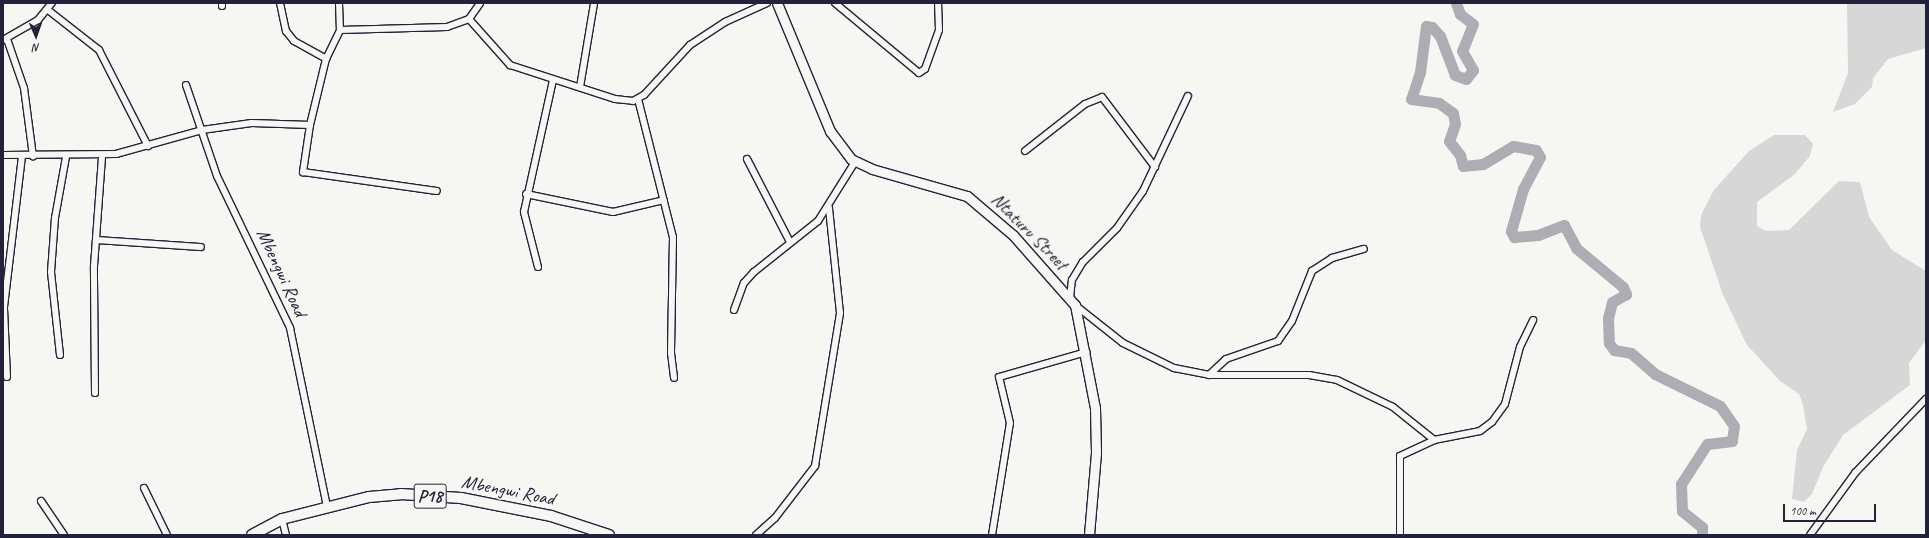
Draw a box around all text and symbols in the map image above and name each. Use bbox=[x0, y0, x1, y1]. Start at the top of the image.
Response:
north arrow bbox=[16, 16, 56, 56]
text: N bbox=[33, 41, 40, 55]
street label: Ntaturu Street bbox=[986, 189, 1072, 275]
street label: Mbengwi Road bbox=[251, 226, 311, 320]
street label: Mbengwi Road bbox=[460, 471, 556, 511]
road number: P18 bbox=[413, 480, 447, 512]
scale bar bbox=[1785, 496, 1878, 522]
text: 100 m bbox=[1790, 503, 1816, 519]

